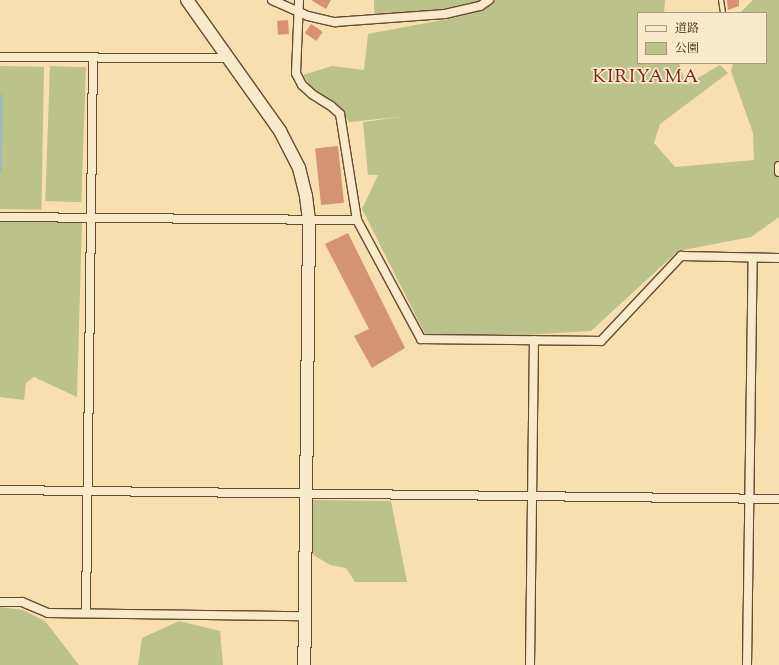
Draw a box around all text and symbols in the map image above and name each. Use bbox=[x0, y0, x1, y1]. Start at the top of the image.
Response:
legend bbox=[637, 12, 767, 64]
text: 道路 bbox=[675, 20, 699, 38]
text: 公園 bbox=[675, 40, 699, 58]
district label: KIRIYAMA bbox=[592, 67, 700, 89]

